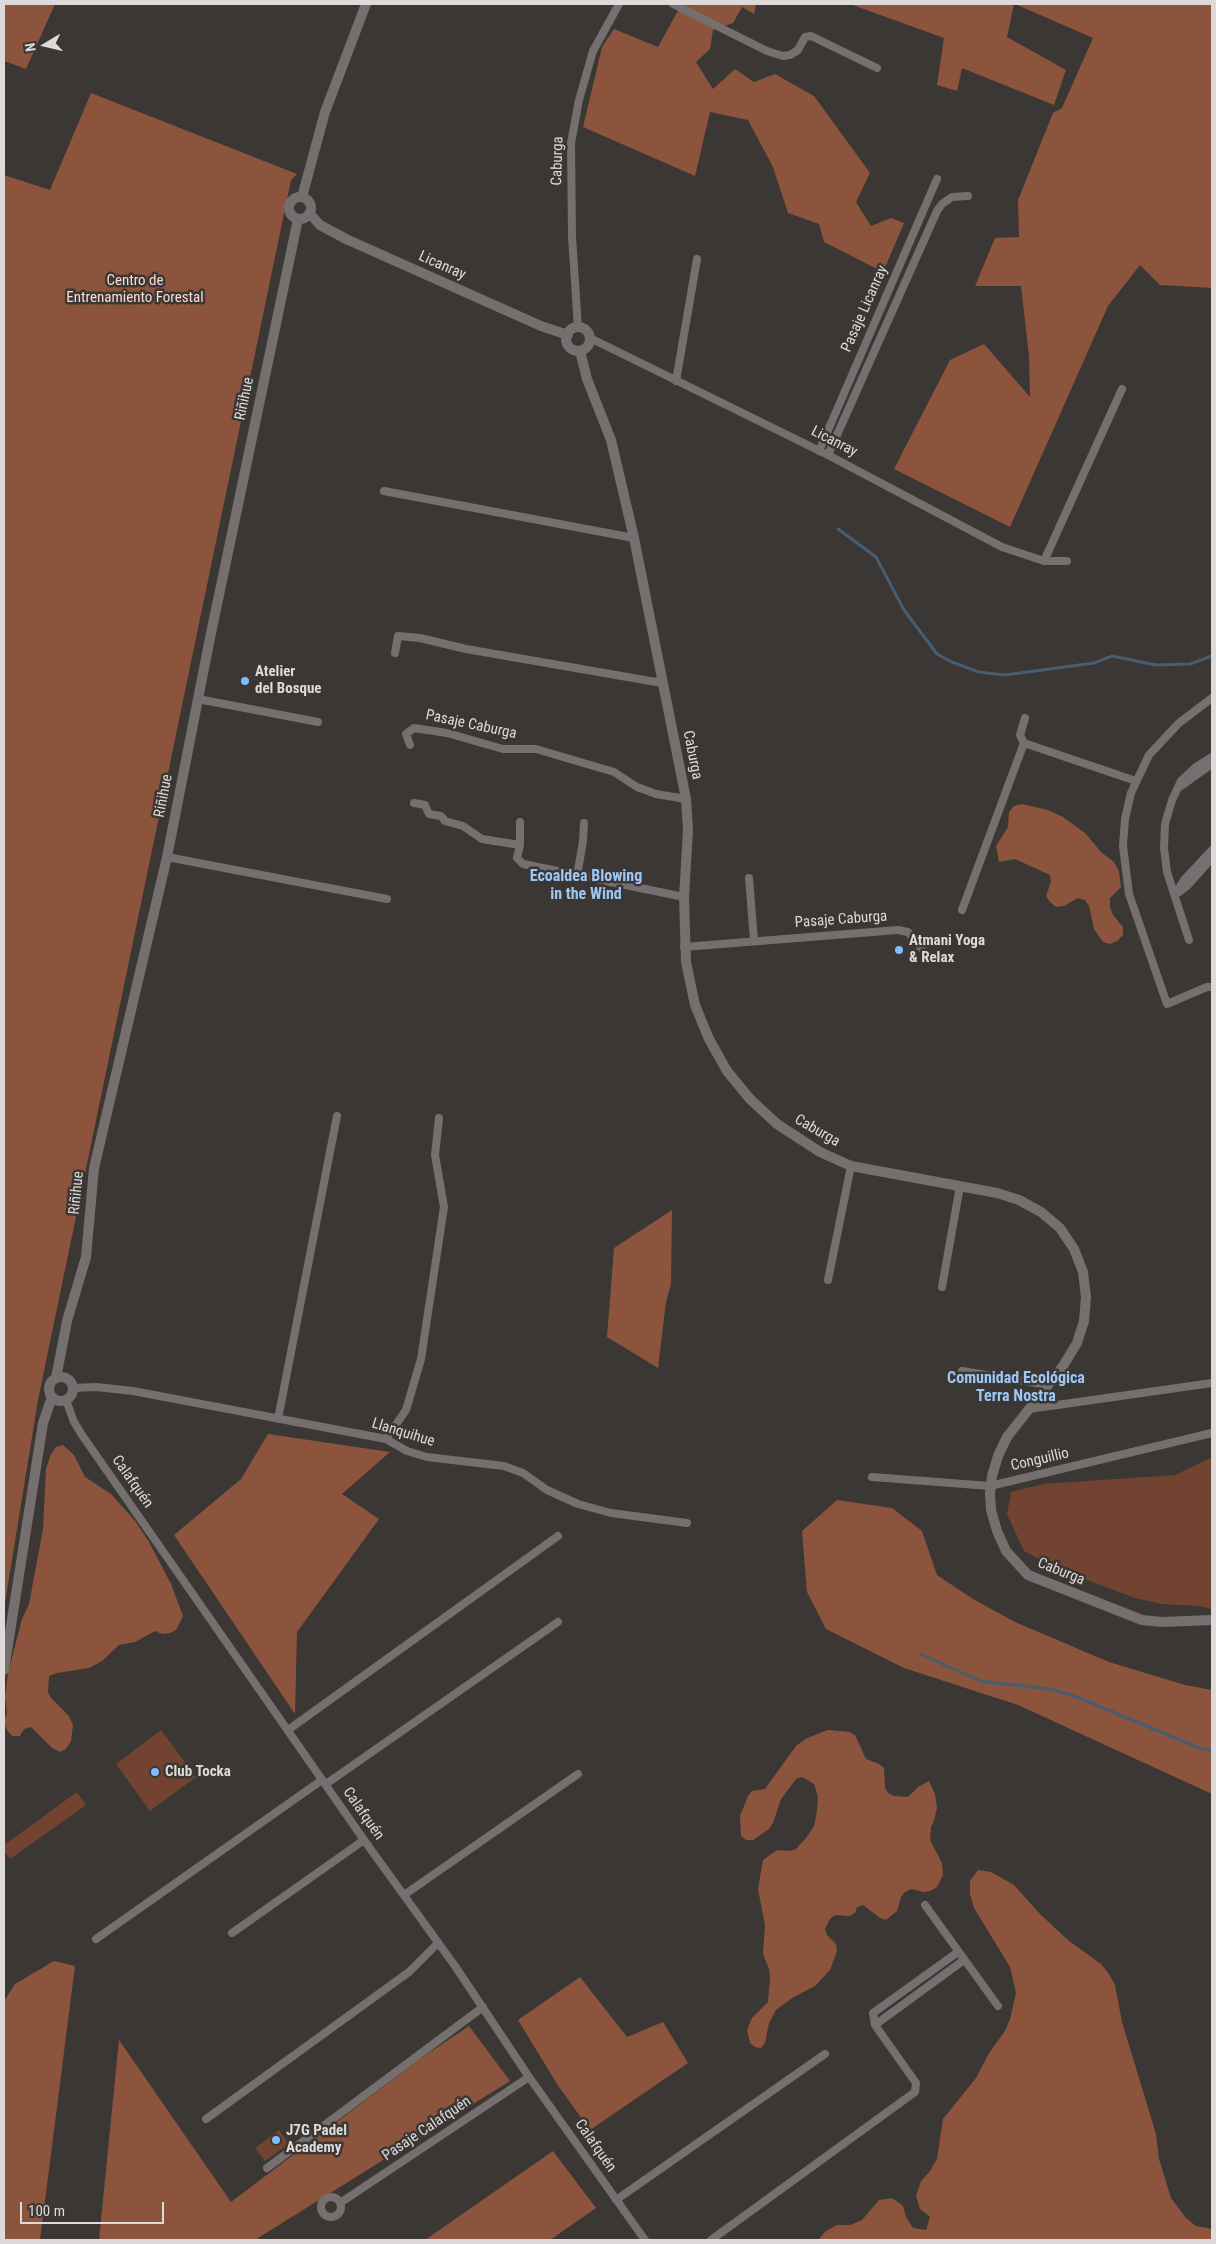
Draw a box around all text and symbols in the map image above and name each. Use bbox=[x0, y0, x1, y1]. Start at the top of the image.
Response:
north arrow bbox=[20, 20, 70, 70]
text: N bbox=[22, 42, 39, 53]
street label: Caburga bbox=[548, 136, 568, 186]
street label: Licanray bbox=[416, 248, 468, 284]
street label: Pasaje Licanray bbox=[838, 263, 892, 355]
park label: Centro de Entrenamiento Forestal bbox=[66, 272, 204, 307]
street label: Riñihue bbox=[232, 376, 258, 422]
street label: Licanray bbox=[808, 423, 860, 461]
place label: Atelier del Bosque bbox=[255, 663, 322, 698]
marker: Atelier del Bosque bbox=[239, 675, 251, 687]
street label: Pasaje Caburga bbox=[424, 707, 518, 743]
street label: Caburga bbox=[678, 729, 706, 781]
street label: Riñihue bbox=[151, 773, 177, 819]
district label: Ecoaldea Blowing in the Wind bbox=[530, 867, 642, 905]
street label: Pasaje Caburga bbox=[794, 908, 888, 932]
place label: Atmani Yoga & Relax bbox=[909, 932, 985, 967]
marker: Atmani Yoga & Relax bbox=[893, 944, 905, 956]
street label: Caburga bbox=[791, 1111, 843, 1151]
street label: Riñihue bbox=[66, 1170, 88, 1216]
district label: Comunidad Ecológica Terra Nostra bbox=[947, 1369, 1085, 1407]
street label: Llanquihue bbox=[369, 1415, 437, 1451]
street label: Conguillio bbox=[1009, 1445, 1071, 1475]
street label: Calafquén bbox=[107, 1452, 157, 1512]
street label: Caburga bbox=[1035, 1554, 1087, 1590]
place label: Club Tocka bbox=[165, 1763, 231, 1781]
marker: Club Tocka bbox=[149, 1766, 161, 1778]
street label: Calafquén bbox=[338, 1784, 388, 1844]
street label: Pasaje Calafquén bbox=[379, 2093, 475, 2165]
street label: Calafquén bbox=[570, 2116, 620, 2176]
place label: J7G Padel Academy bbox=[286, 2122, 347, 2157]
marker: J7G Padel Academy bbox=[270, 2134, 282, 2146]
scale bar bbox=[22, 2192, 166, 2224]
text: 100 m bbox=[28, 2202, 65, 2220]

